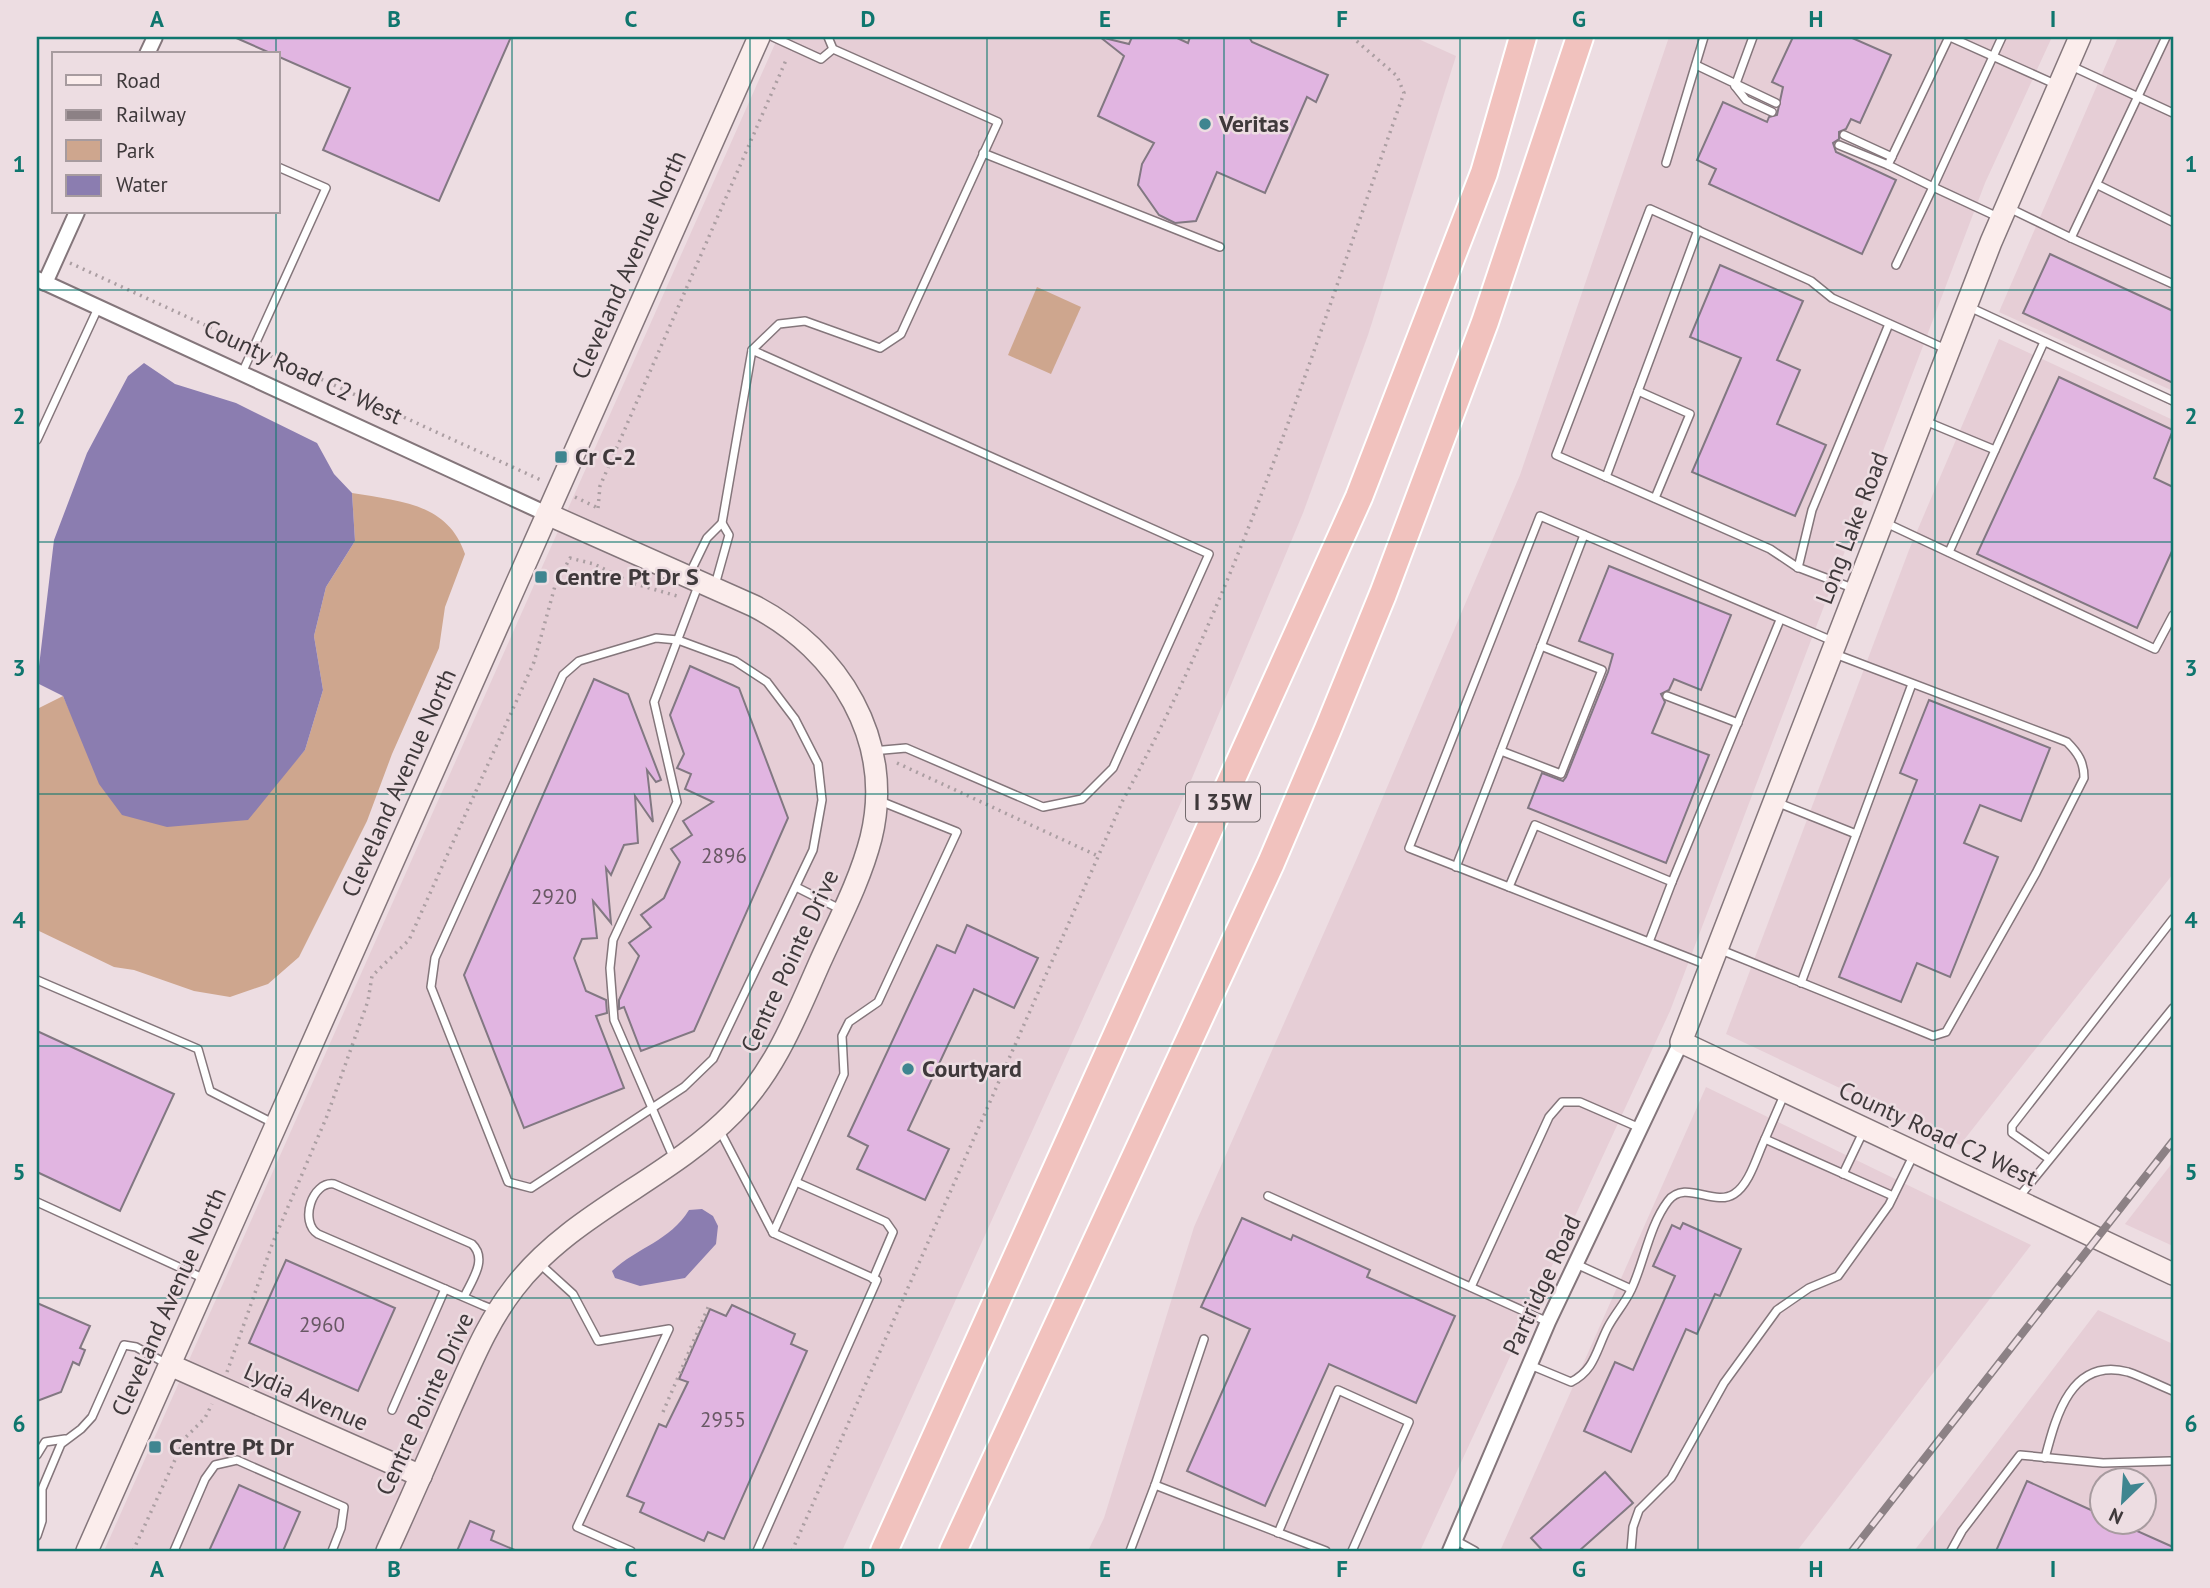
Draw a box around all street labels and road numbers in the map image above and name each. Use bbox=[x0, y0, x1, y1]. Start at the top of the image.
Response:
street label: Cleveland Avenue North bbox=[564, 146, 693, 384]
street label: County Road C2 West bbox=[199, 312, 408, 431]
street label: Long Lake Road bbox=[1808, 447, 1895, 608]
street label: Cleveland Avenue North bbox=[334, 664, 463, 902]
road number: I 35W bbox=[1186, 782, 1260, 822]
street label: Centre Pointe Drive bbox=[734, 864, 845, 1057]
street label: County Road C2 West bbox=[1834, 1074, 2043, 1193]
street label: Cleveland Avenue North bbox=[104, 1183, 233, 1421]
street label: Partridge Road bbox=[1496, 1210, 1588, 1360]
street label: Centre Pointe Drive bbox=[369, 1307, 480, 1500]
street label: Lydia Avenue bbox=[239, 1355, 373, 1438]

